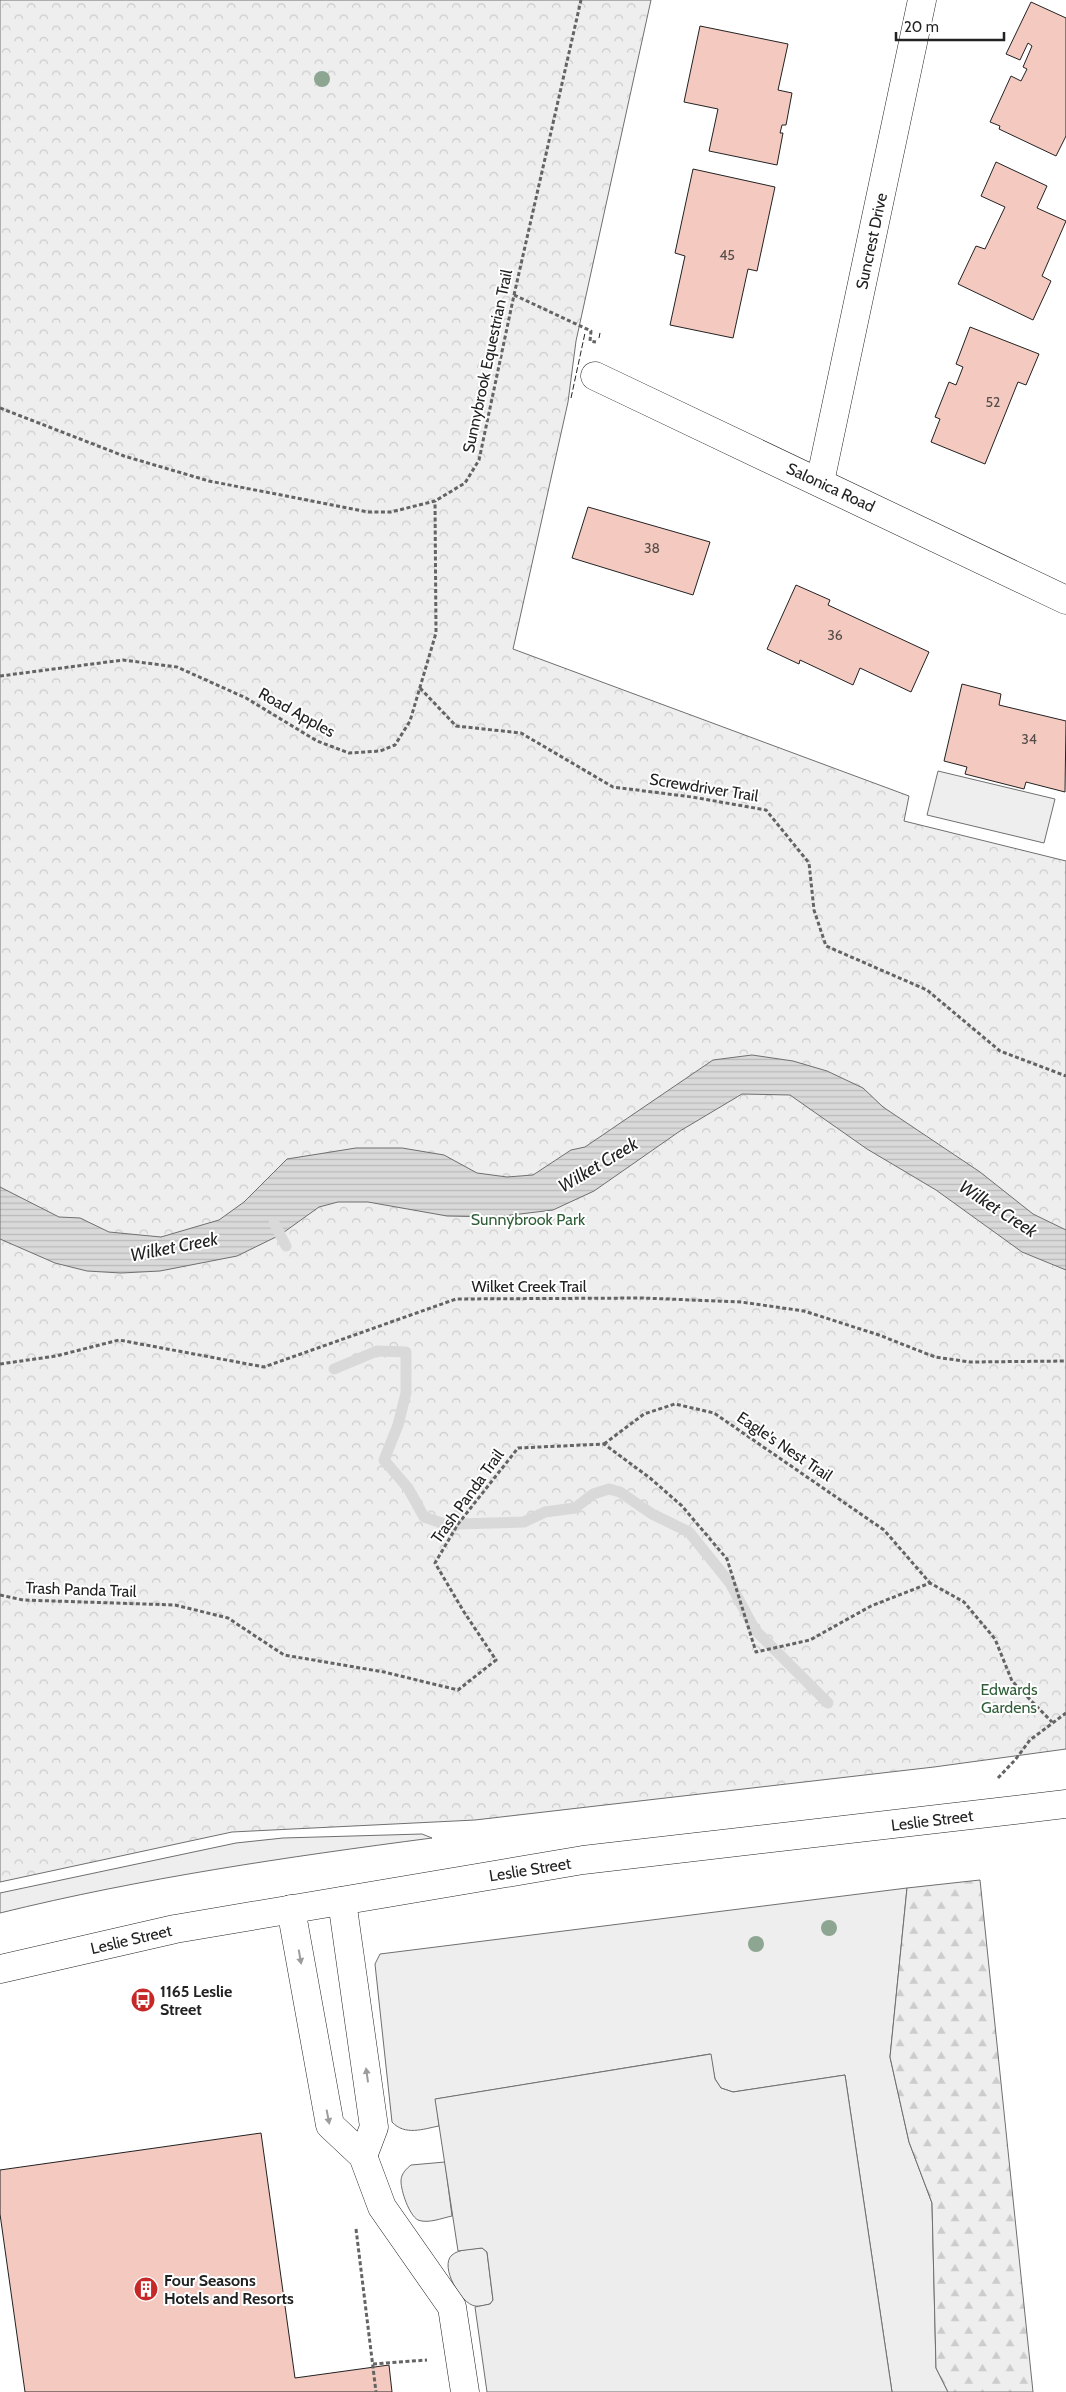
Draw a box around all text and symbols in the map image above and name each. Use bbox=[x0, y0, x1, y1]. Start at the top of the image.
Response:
scale bar bbox=[896, 10, 1004, 42]
text: 20 m bbox=[904, 18, 939, 36]
street label: Suncrest Drive bbox=[852, 191, 891, 291]
house number: 45 bbox=[719, 246, 735, 264]
street label: Sunnybrook Equestrian Trail bbox=[459, 267, 516, 455]
house number: 52 bbox=[986, 393, 1000, 411]
street label: Salonica Road bbox=[784, 459, 878, 516]
house number: 38 bbox=[644, 539, 660, 557]
house number: 36 bbox=[827, 626, 843, 644]
street label: Road Apples bbox=[255, 684, 339, 741]
house number: 34 bbox=[1021, 730, 1037, 748]
street label: Screwdriver Trail bbox=[648, 770, 760, 806]
water label: Wilket Creek bbox=[554, 1132, 643, 1197]
water label: Wilket Creek bbox=[955, 1176, 1042, 1243]
park label: Sunnybrook Park bbox=[471, 1210, 586, 1229]
water label: Wilket Creek bbox=[128, 1227, 221, 1266]
street label: Wilket Creek Trail bbox=[472, 1277, 587, 1296]
street label: Eagle's Nest Trail bbox=[734, 1408, 836, 1485]
street label: Trash Panda Trail bbox=[427, 1446, 508, 1547]
street label: Trash Panda Trail bbox=[25, 1578, 137, 1601]
park label: Edwards Gardens bbox=[980, 1680, 1038, 1717]
street label: Leslie Street bbox=[890, 1806, 975, 1835]
street label: Leslie Street bbox=[488, 1854, 573, 1885]
street label: Leslie Street bbox=[89, 1921, 174, 1958]
one-way arrow bbox=[296, 1949, 304, 1965]
place label: 1165 Leslie Street bbox=[160, 1982, 232, 2019]
bus stop icon: 1165 Leslie Street bbox=[130, 1987, 156, 2013]
one-way arrow bbox=[362, 2066, 370, 2082]
one-way arrow bbox=[325, 2109, 333, 2125]
place label: Four Seasons Hotels and Resorts bbox=[164, 2271, 294, 2308]
building icon: Four Seasons Hotels and Resorts bbox=[133, 2276, 159, 2302]

